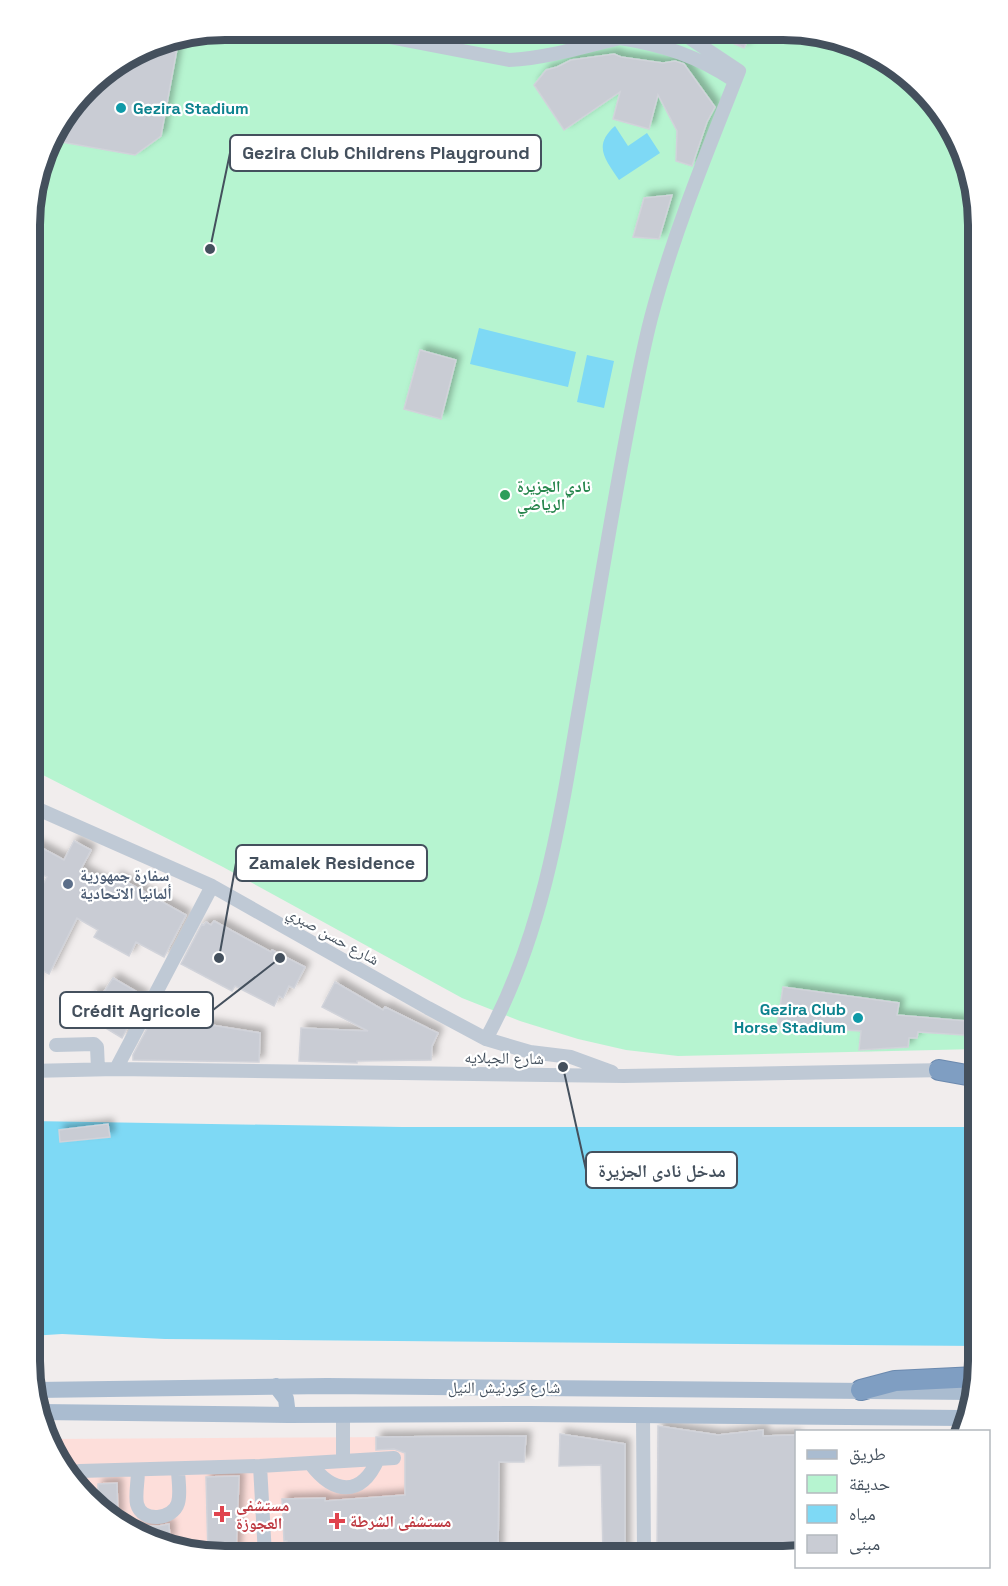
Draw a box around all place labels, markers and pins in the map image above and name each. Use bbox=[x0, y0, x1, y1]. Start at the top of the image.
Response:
place label: Gezira Stadium bbox=[133, 98, 249, 119]
marker: Gezira Stadium bbox=[114, 101, 128, 115]
callout: Gezira Club Childrens Playground bbox=[230, 135, 541, 171]
place label: نادي الجزيرة الرياضي bbox=[517, 476, 591, 516]
marker: نادي الجزيرة الرياضي bbox=[498, 488, 512, 502]
callout: Zamalek Residence bbox=[236, 845, 427, 881]
place label: سفارة جمهورية ألمانيا الاتحادية bbox=[80, 865, 172, 904]
marker: سفارة جمهورية ألمانيا الاتحادية bbox=[61, 877, 75, 891]
callout: Crédit Agricole bbox=[60, 992, 213, 1028]
place label: Gezira Club Horse Stadium bbox=[734, 999, 846, 1038]
marker: Gezira Club Horse Stadium bbox=[851, 1011, 865, 1025]
callout: مدخل نادى الجزيرة bbox=[586, 1152, 737, 1188]
place label: مستشفى العجوزة bbox=[236, 1495, 289, 1534]
marker: مستشفى العجوزة bbox=[213, 1505, 231, 1523]
place label: مستشفى الشرطة bbox=[350, 1511, 451, 1532]
marker: مستشفى الشرطة bbox=[328, 1512, 346, 1530]

